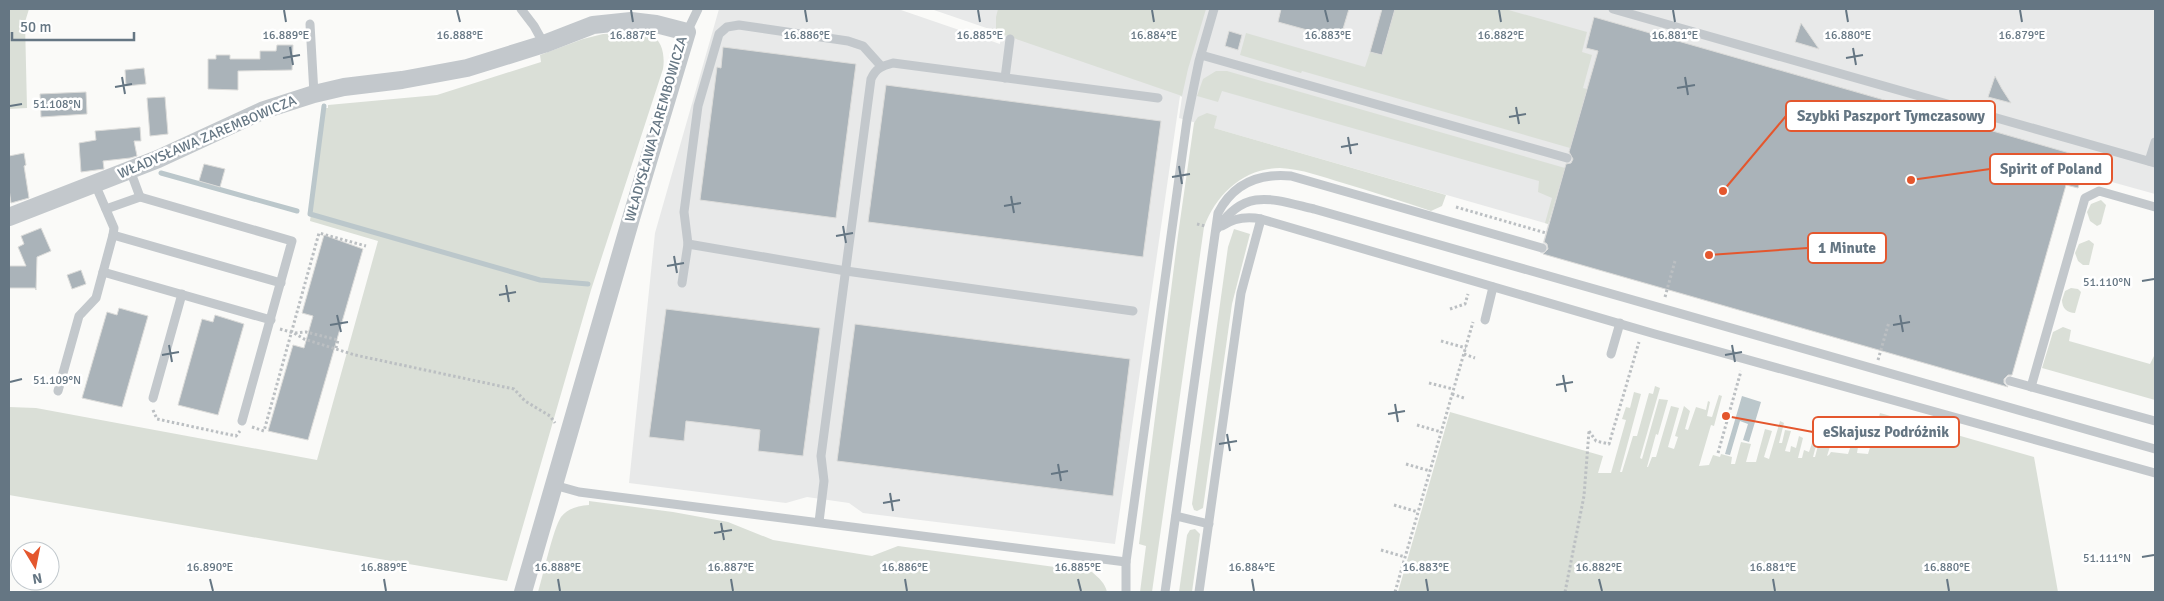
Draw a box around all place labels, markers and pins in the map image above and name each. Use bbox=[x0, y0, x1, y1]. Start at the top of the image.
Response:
callout: Szybki Paszport Tymczasowy bbox=[1786, 101, 1995, 131]
callout: Spirit of Poland bbox=[1990, 154, 2112, 184]
callout: 1 Minute bbox=[1808, 233, 1886, 263]
callout: eSkajusz Podróżnik bbox=[1813, 417, 1959, 447]

